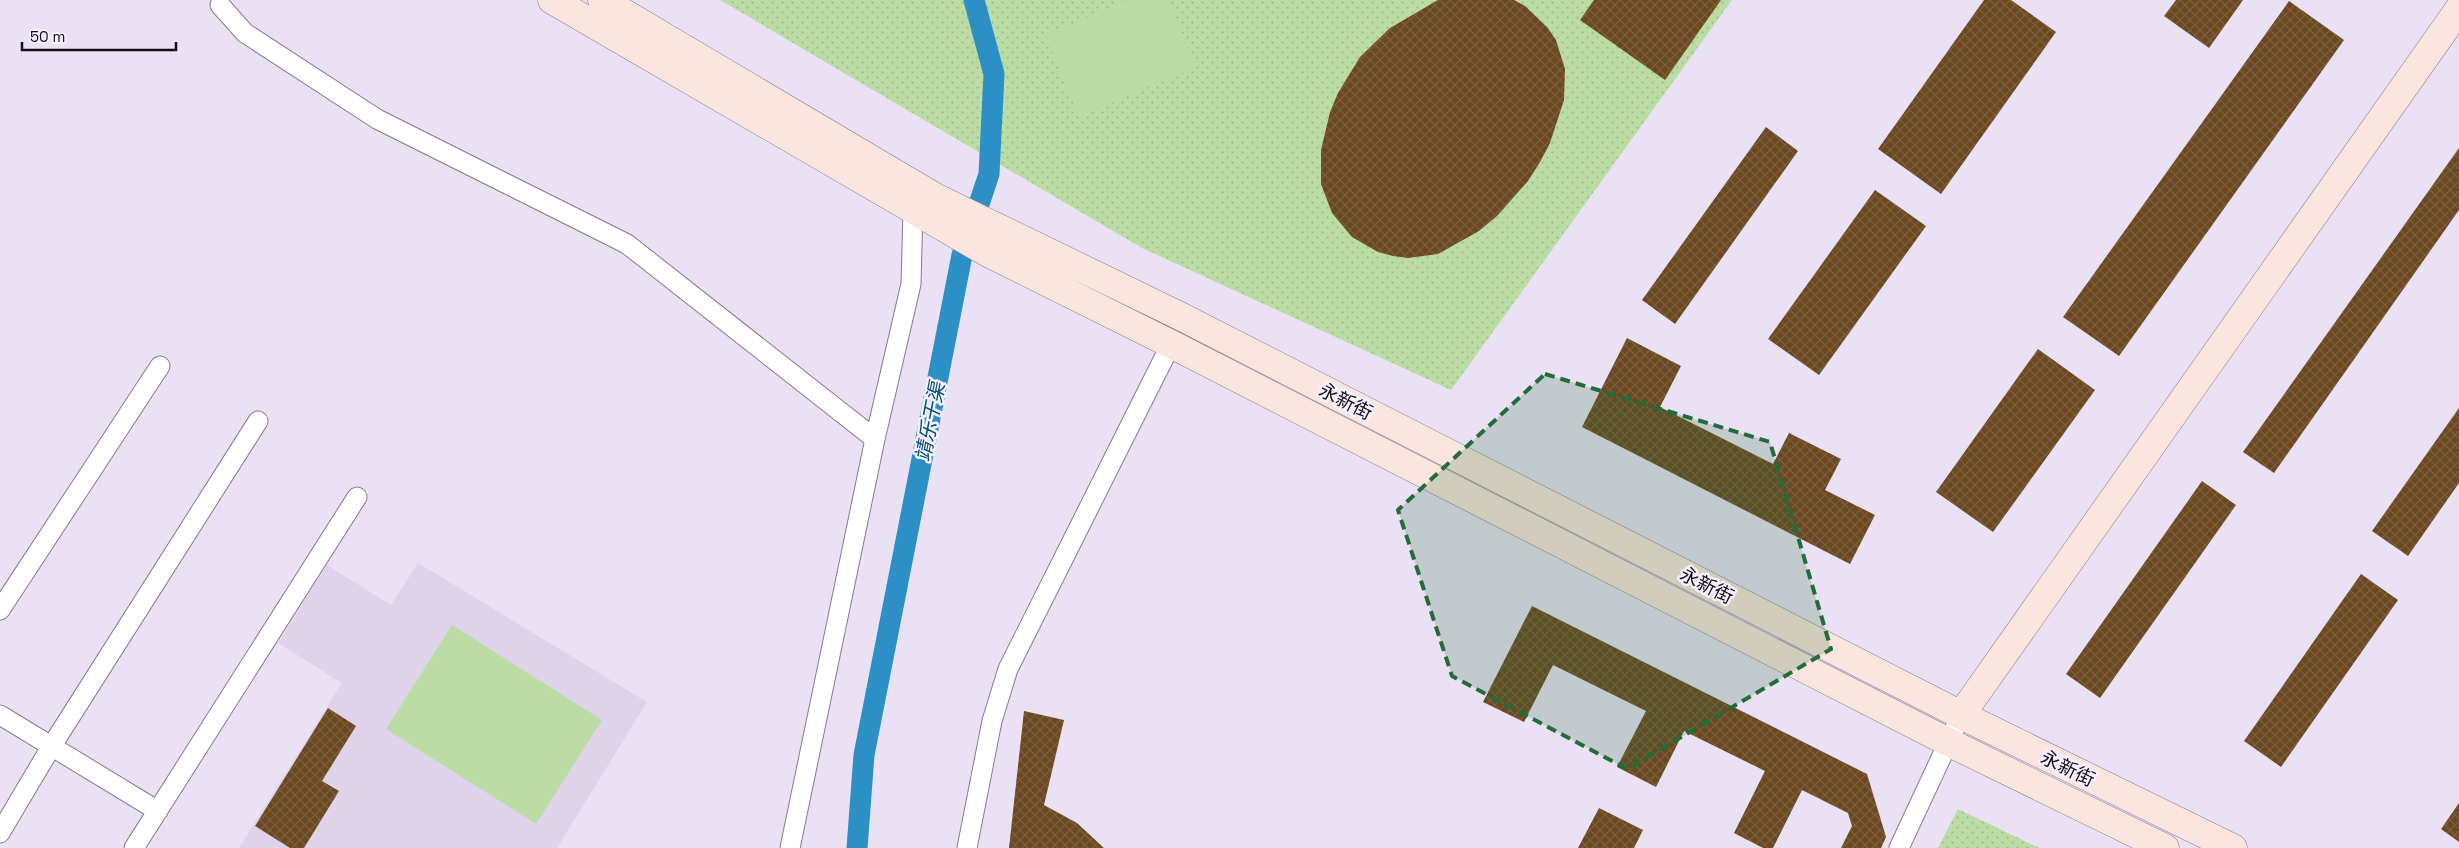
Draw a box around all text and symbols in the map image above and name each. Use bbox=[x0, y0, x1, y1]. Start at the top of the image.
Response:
scale bar bbox=[22, 20, 176, 52]
text: 50 m bbox=[30, 27, 65, 46]
water label: 靖乐干渠 bbox=[910, 377, 951, 464]
street label: 永新街 bbox=[1315, 377, 1377, 426]
street label: 永新街 bbox=[1676, 561, 1738, 610]
street label: 永新街 bbox=[2037, 745, 2099, 792]

